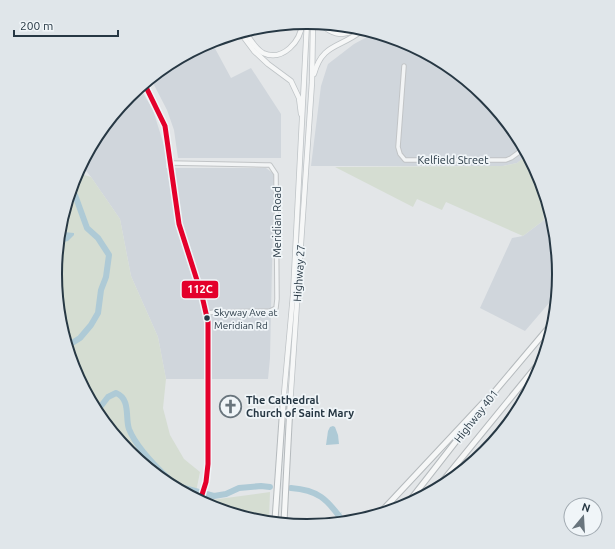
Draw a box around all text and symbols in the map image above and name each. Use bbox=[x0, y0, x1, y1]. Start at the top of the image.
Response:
scale bar bbox=[14, 12, 118, 38]
text: 200 m bbox=[20, 19, 53, 32]
street label: Kelfield Street bbox=[418, 154, 489, 166]
street label: Meridian Road bbox=[271, 186, 283, 258]
street label: Highway 27 bbox=[291, 244, 307, 302]
line badge: 112C bbox=[181, 280, 219, 299]
text: 112C bbox=[187, 283, 213, 295]
place label: Skyway Ave at Meridian Rd bbox=[214, 307, 277, 331]
marker: Skyway Ave at Meridian Rd bbox=[202, 313, 212, 323]
street label: Highway 401 bbox=[452, 387, 500, 445]
church icon: The Cathedral Church of Saint Mary bbox=[217, 393, 243, 419]
place label: The Cathedral Church of Saint Mary bbox=[246, 394, 354, 419]
north arrow bbox=[563, 497, 603, 537]
text: N bbox=[580, 501, 592, 514]

